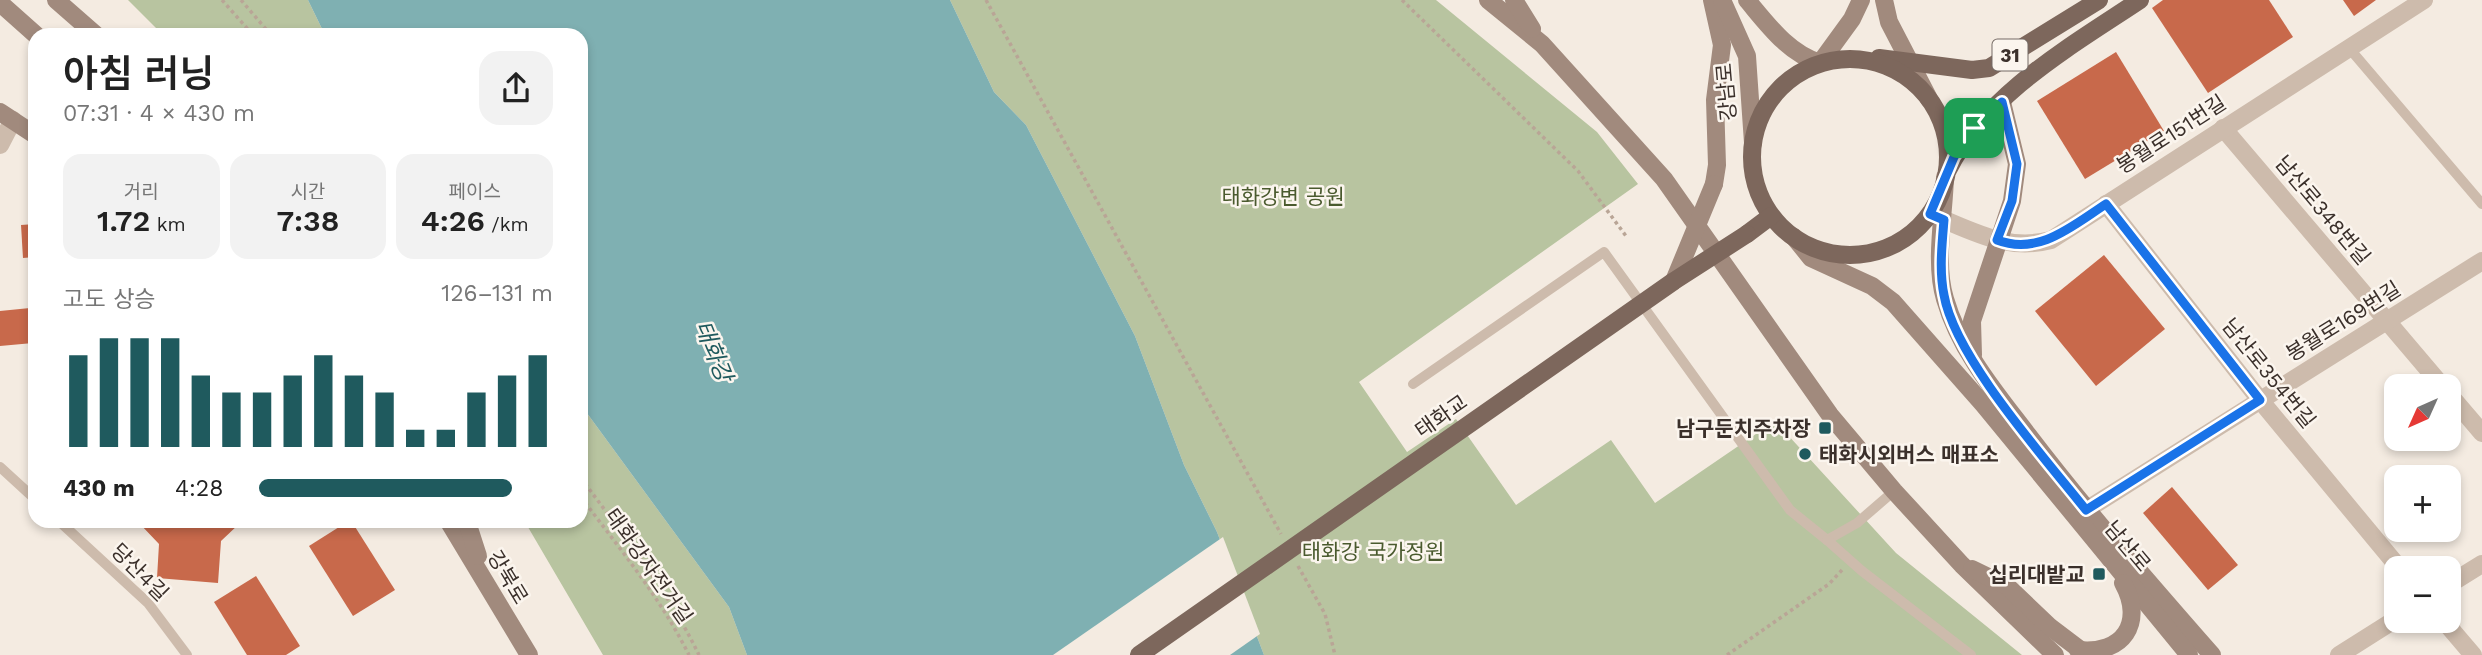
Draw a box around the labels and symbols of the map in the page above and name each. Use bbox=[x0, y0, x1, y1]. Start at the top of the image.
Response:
road number: 31 bbox=[1993, 40, 2028, 70]
street label: 강남로 bbox=[1711, 62, 1741, 122]
street label: 봉월로151번길 bbox=[2112, 89, 2230, 179]
pin bbox=[1944, 98, 2004, 158]
street label: 남산로348번길 bbox=[2270, 150, 2376, 270]
park label: 태화강변 공원 bbox=[1221, 184, 1345, 209]
street label: 봉월로169번길 bbox=[2281, 276, 2405, 366]
street label: 남산로354번길 bbox=[2217, 313, 2321, 433]
water label: 태화강 bbox=[689, 317, 738, 388]
north arrow bbox=[2384, 374, 2460, 452]
street label: 태화교 bbox=[1410, 389, 1472, 443]
place label: 남구둔치주차장 bbox=[1676, 416, 1811, 441]
marker: 남구둔치주차장 bbox=[1817, 420, 1833, 436]
place label: 태화시외버스 매표소 bbox=[1819, 442, 1999, 467]
marker: 태화시외버스 매표소 bbox=[1797, 446, 1813, 462]
street label: 태화강자전거길 bbox=[600, 503, 698, 629]
street label: 남산로 bbox=[2100, 516, 2156, 576]
street label: 당산4길 bbox=[106, 538, 174, 606]
park label: 태화강 국가정원 bbox=[1302, 539, 1444, 564]
street label: 강북로 bbox=[482, 546, 534, 608]
place label: 십리대밭교 bbox=[1988, 562, 2085, 587]
marker: 십리대밭교 bbox=[2091, 566, 2107, 582]

